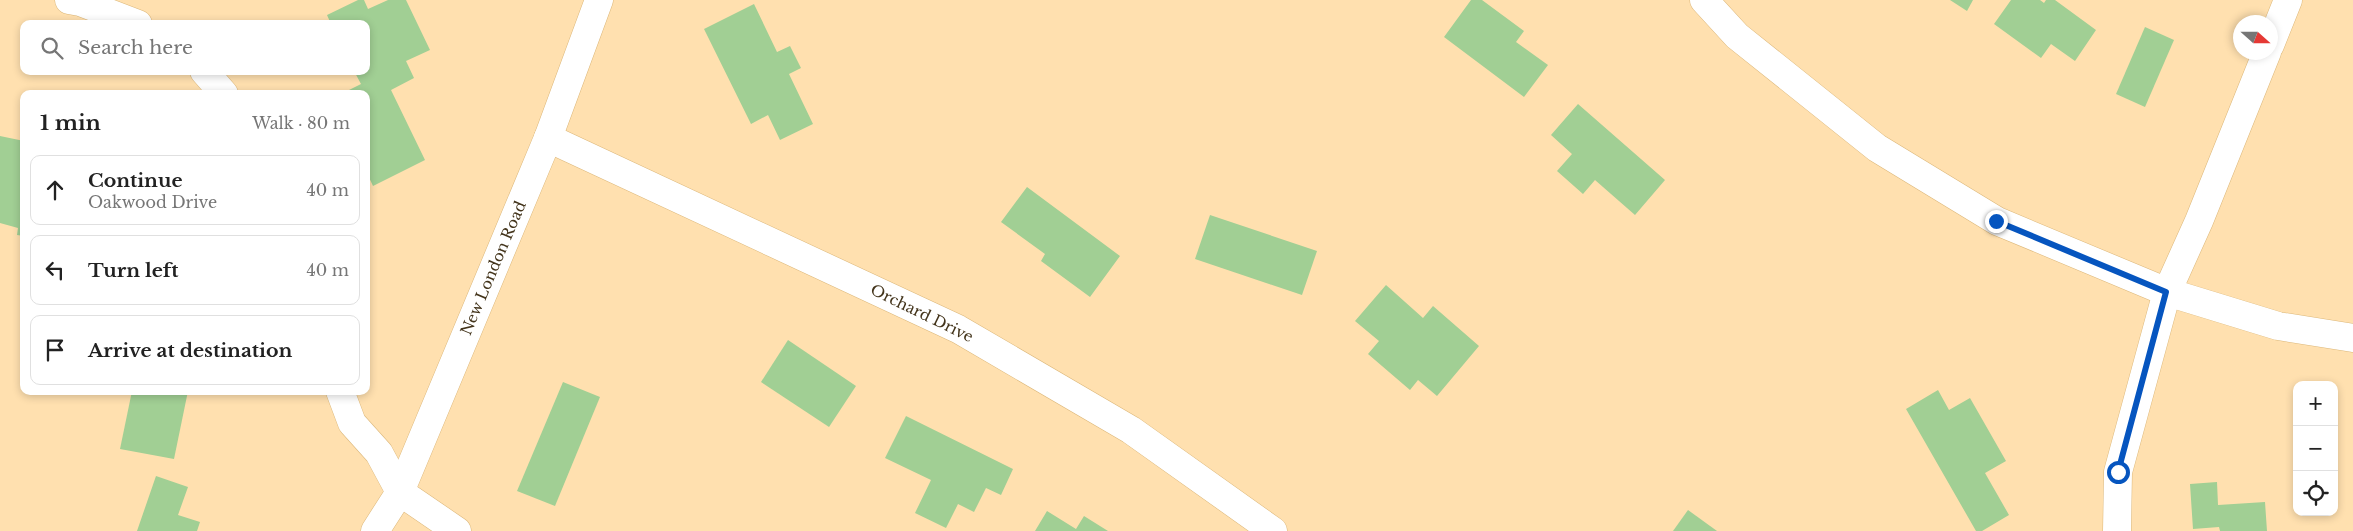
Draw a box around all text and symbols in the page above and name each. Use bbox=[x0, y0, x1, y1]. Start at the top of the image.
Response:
north arrow bbox=[2233, 15, 2278, 60]
search box bbox=[20, 20, 370, 75]
icon: search bbox=[38, 34, 66, 62]
text: Search here bbox=[78, 36, 193, 59]
text: 1 min bbox=[40, 110, 101, 136]
text: Walk · 80 m bbox=[252, 113, 350, 133]
text: Continue bbox=[88, 169, 183, 192]
icon: ahead bbox=[41, 176, 69, 204]
text: 40 m bbox=[306, 180, 349, 200]
text: Oakwood Drive bbox=[88, 192, 217, 212]
street label: New London Road bbox=[456, 198, 530, 338]
route end bbox=[1985, 210, 2008, 233]
icon: left bbox=[41, 256, 69, 284]
text: Turn left bbox=[88, 259, 179, 282]
text: 40 m bbox=[306, 260, 349, 280]
street label: Orchard Drive bbox=[867, 280, 977, 346]
icon: arrive bbox=[41, 336, 69, 364]
text: Arrive at destination bbox=[88, 339, 292, 362]
map controls bbox=[2293, 381, 2338, 516]
button: + bbox=[2293, 381, 2338, 426]
button: − bbox=[2293, 426, 2338, 471]
route start bbox=[2107, 461, 2130, 484]
button: locate bbox=[2293, 471, 2338, 516]

